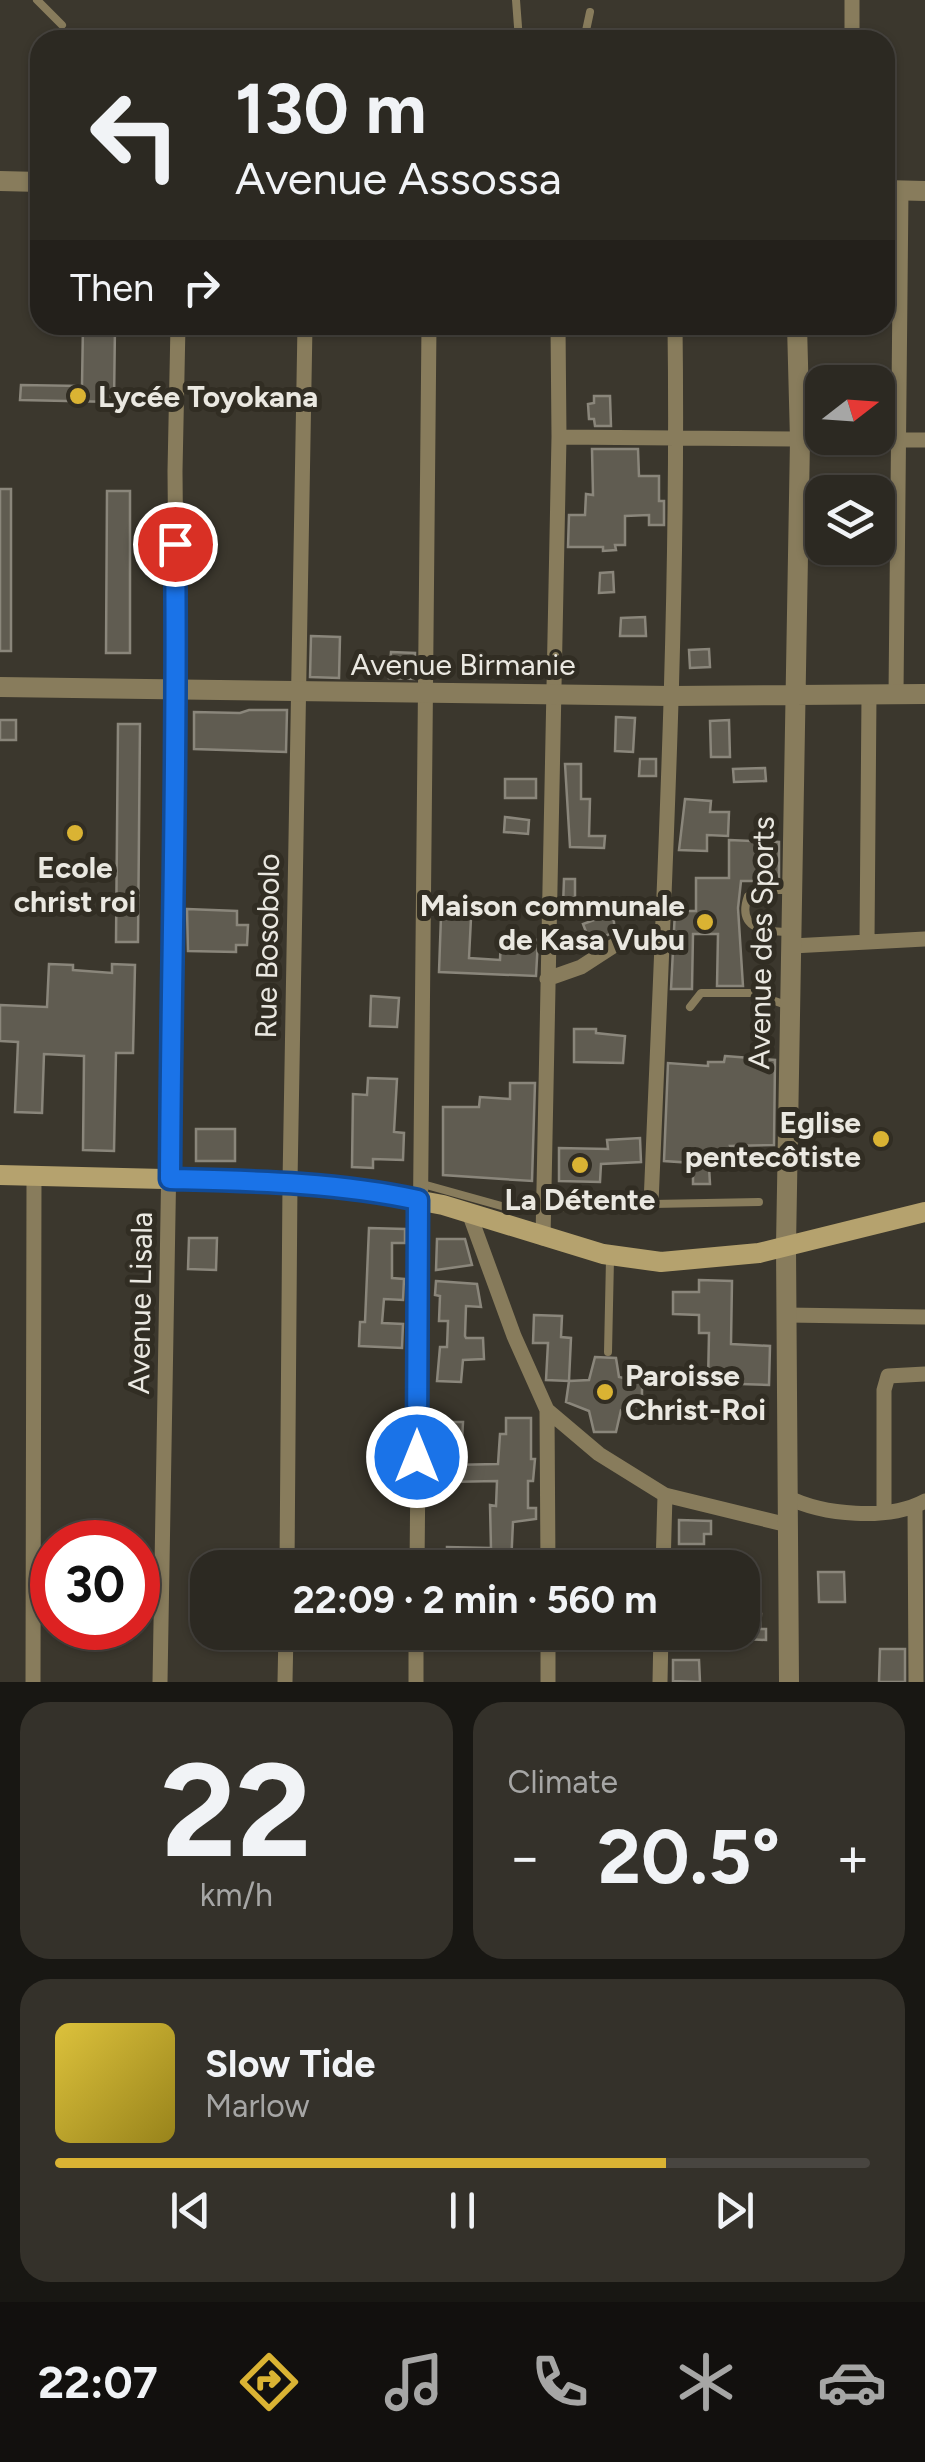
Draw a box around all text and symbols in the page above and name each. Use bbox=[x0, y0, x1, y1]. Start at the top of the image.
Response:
text: 130 m bbox=[235, 66, 427, 151]
icon: left bbox=[70, 70, 200, 200]
text: Avenue Assossa bbox=[235, 151, 562, 205]
icon: right bbox=[174, 260, 229, 315]
text: Then bbox=[70, 265, 154, 311]
north arrow bbox=[805, 365, 895, 455]
map controls bbox=[805, 365, 895, 565]
place label: Lycée Toyokana bbox=[98, 378, 318, 415]
marker: Lycée Toyokana bbox=[67, 385, 89, 407]
button: layers bbox=[805, 475, 895, 565]
pin bbox=[133, 502, 218, 587]
icon: arrive bbox=[148, 517, 203, 572]
street label: Avenue Birmanie bbox=[350, 646, 576, 683]
street label: Avenue des Sports bbox=[740, 816, 782, 1070]
marker: Ecole christ roi bbox=[64, 822, 86, 844]
place label: Ecole christ roi bbox=[14, 849, 136, 920]
street label: Rue Bosobolo bbox=[247, 853, 287, 1039]
place label: Maison communale de Kasa Vubu bbox=[420, 887, 685, 958]
marker: Maison communale de Kasa Vubu bbox=[694, 911, 716, 933]
place label: Eglise pentecôtiste bbox=[685, 1104, 861, 1175]
marker: Eglise pentecôtiste bbox=[870, 1128, 892, 1150]
marker: La Détente bbox=[569, 1154, 591, 1176]
place label: La Détente bbox=[505, 1181, 656, 1218]
street label: Avenue Lisala bbox=[120, 1211, 160, 1395]
place label: Paroisse Christ-Roi bbox=[625, 1357, 766, 1428]
marker: Paroisse Christ-Roi bbox=[594, 1381, 616, 1403]
position arrow bbox=[365, 1405, 469, 1509]
speed limit sign: 30 bbox=[30, 1520, 160, 1650]
text: 22:09 · 2 min · 560 m bbox=[293, 1577, 657, 1623]
text: 22 bbox=[161, 1733, 312, 1889]
text: Climate bbox=[508, 1763, 618, 1801]
text: 20.5° bbox=[597, 1812, 780, 1902]
text: − bbox=[508, 1824, 542, 1890]
text: + bbox=[836, 1824, 870, 1890]
text: km/h bbox=[200, 1876, 273, 1914]
text: Slow Tide bbox=[205, 2041, 375, 2087]
text: Marlow bbox=[205, 2087, 309, 2125]
icon: previous bbox=[163, 2183, 218, 2238]
icon: pause bbox=[435, 2183, 490, 2238]
icon: next bbox=[707, 2183, 762, 2238]
icon: directions bbox=[234, 2347, 304, 2417]
icon: music bbox=[379, 2347, 449, 2417]
icon: phone bbox=[525, 2347, 595, 2417]
icon: climate bbox=[671, 2347, 741, 2417]
icon: car bbox=[817, 2347, 887, 2417]
text: 22:07 bbox=[38, 2355, 158, 2409]

